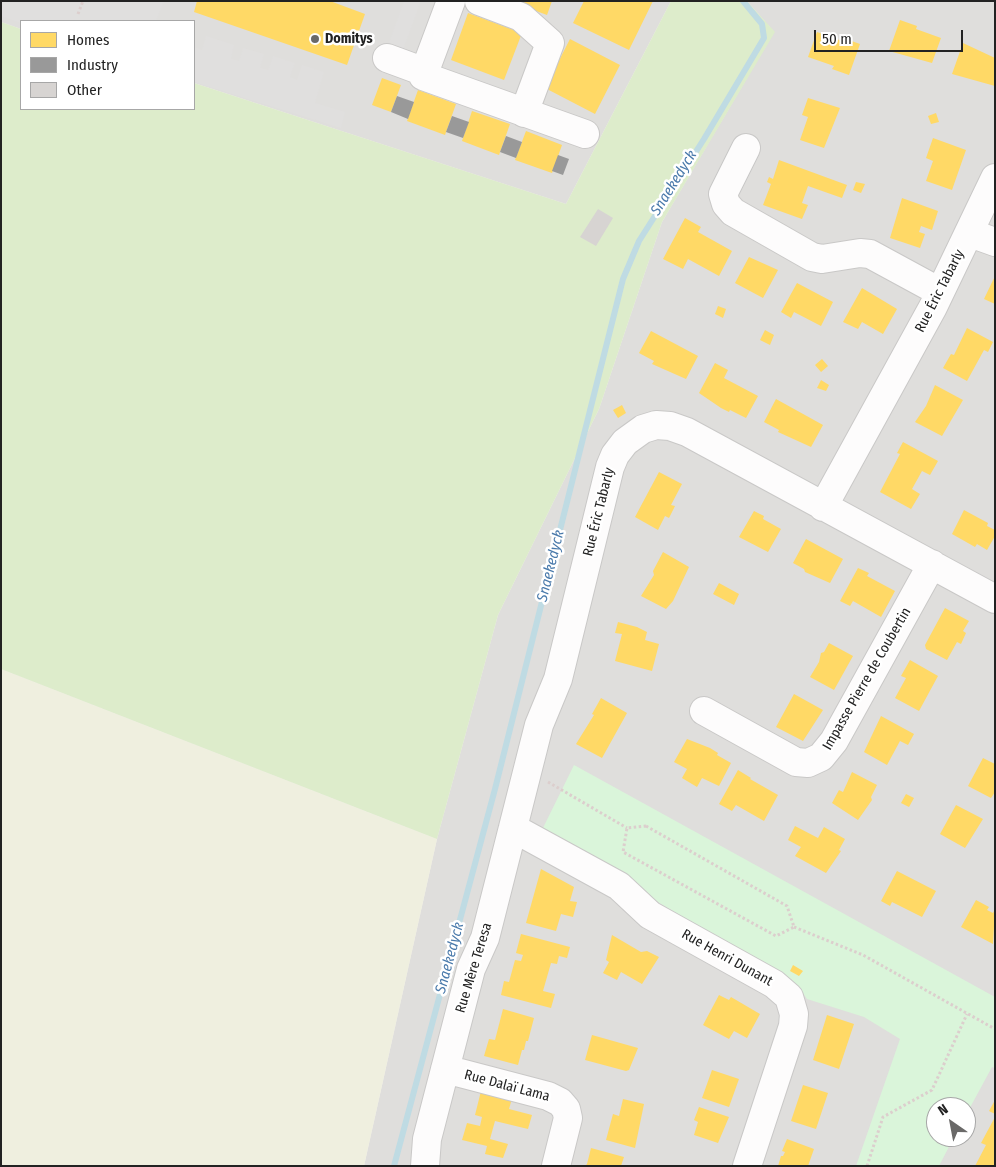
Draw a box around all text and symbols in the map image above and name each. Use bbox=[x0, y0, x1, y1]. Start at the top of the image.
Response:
legend bbox=[20, 20, 195, 110]
scale bar bbox=[816, 20, 965, 52]
text: 50 m bbox=[822, 30, 852, 48]
text: Homes bbox=[67, 31, 109, 49]
place label: Domitys bbox=[325, 31, 373, 47]
marker: Domitys bbox=[309, 33, 321, 45]
text: Industry bbox=[67, 56, 118, 74]
text: Other bbox=[67, 81, 102, 99]
water label: Snaekedyck bbox=[647, 147, 701, 219]
street label: Rue Éric Tabarly bbox=[912, 247, 968, 335]
street label: Rue Éric Tabarly bbox=[580, 466, 618, 558]
water label: Snaekedyck bbox=[533, 528, 569, 604]
street label: Impasse Pierre de Coubertin bbox=[819, 605, 915, 753]
water label: Snaekedyck bbox=[432, 920, 468, 996]
street label: Rue Mère Teresa bbox=[452, 921, 496, 1015]
street label: Rue Henri Dunant bbox=[679, 926, 775, 990]
street label: Rue Dalaï Lama bbox=[462, 1067, 552, 1105]
north arrow bbox=[926, 1097, 976, 1147]
text: N bbox=[935, 1100, 951, 1119]

